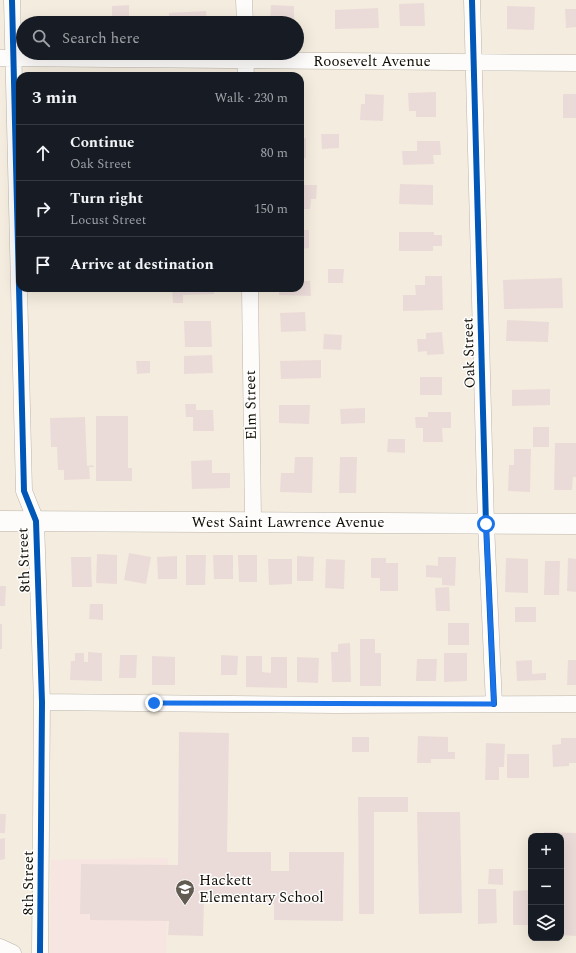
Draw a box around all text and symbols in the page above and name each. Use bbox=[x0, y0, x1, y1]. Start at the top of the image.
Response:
search box bbox=[16, 16, 304, 60]
icon: search bbox=[30, 27, 52, 49]
text: Search here bbox=[62, 27, 140, 50]
street label: Roosevelt Avenue bbox=[313, 50, 431, 73]
text: 3 min bbox=[32, 85, 77, 111]
text: Walk · 230 m bbox=[214, 88, 288, 108]
text: Continue bbox=[70, 131, 135, 154]
icon: ahead bbox=[32, 142, 54, 164]
text: 80 m bbox=[261, 143, 288, 163]
text: Oak Street bbox=[70, 154, 131, 174]
text: Turn right bbox=[70, 187, 143, 210]
icon: right bbox=[32, 198, 54, 220]
text: 150 m bbox=[254, 199, 288, 219]
text: Locust Street bbox=[70, 210, 146, 230]
text: Arrive at destination bbox=[70, 253, 214, 276]
icon: arrive bbox=[32, 254, 54, 276]
street label: Oak Street bbox=[456, 317, 482, 389]
street label: Elm Street bbox=[239, 370, 263, 440]
street label: West Saint Lawrence Avenue bbox=[192, 511, 384, 534]
route start bbox=[477, 515, 495, 533]
street label: 8th Street bbox=[11, 527, 37, 593]
route end bbox=[145, 694, 163, 712]
map controls bbox=[528, 833, 564, 941]
button: + bbox=[528, 833, 564, 869]
street label: 8th Street bbox=[17, 851, 40, 915]
place label: Hackett Elementary School bbox=[199, 869, 324, 909]
button: − bbox=[528, 869, 564, 905]
school or university icon: Hackett Elementary School bbox=[174, 878, 196, 906]
button: layers bbox=[528, 905, 564, 941]

